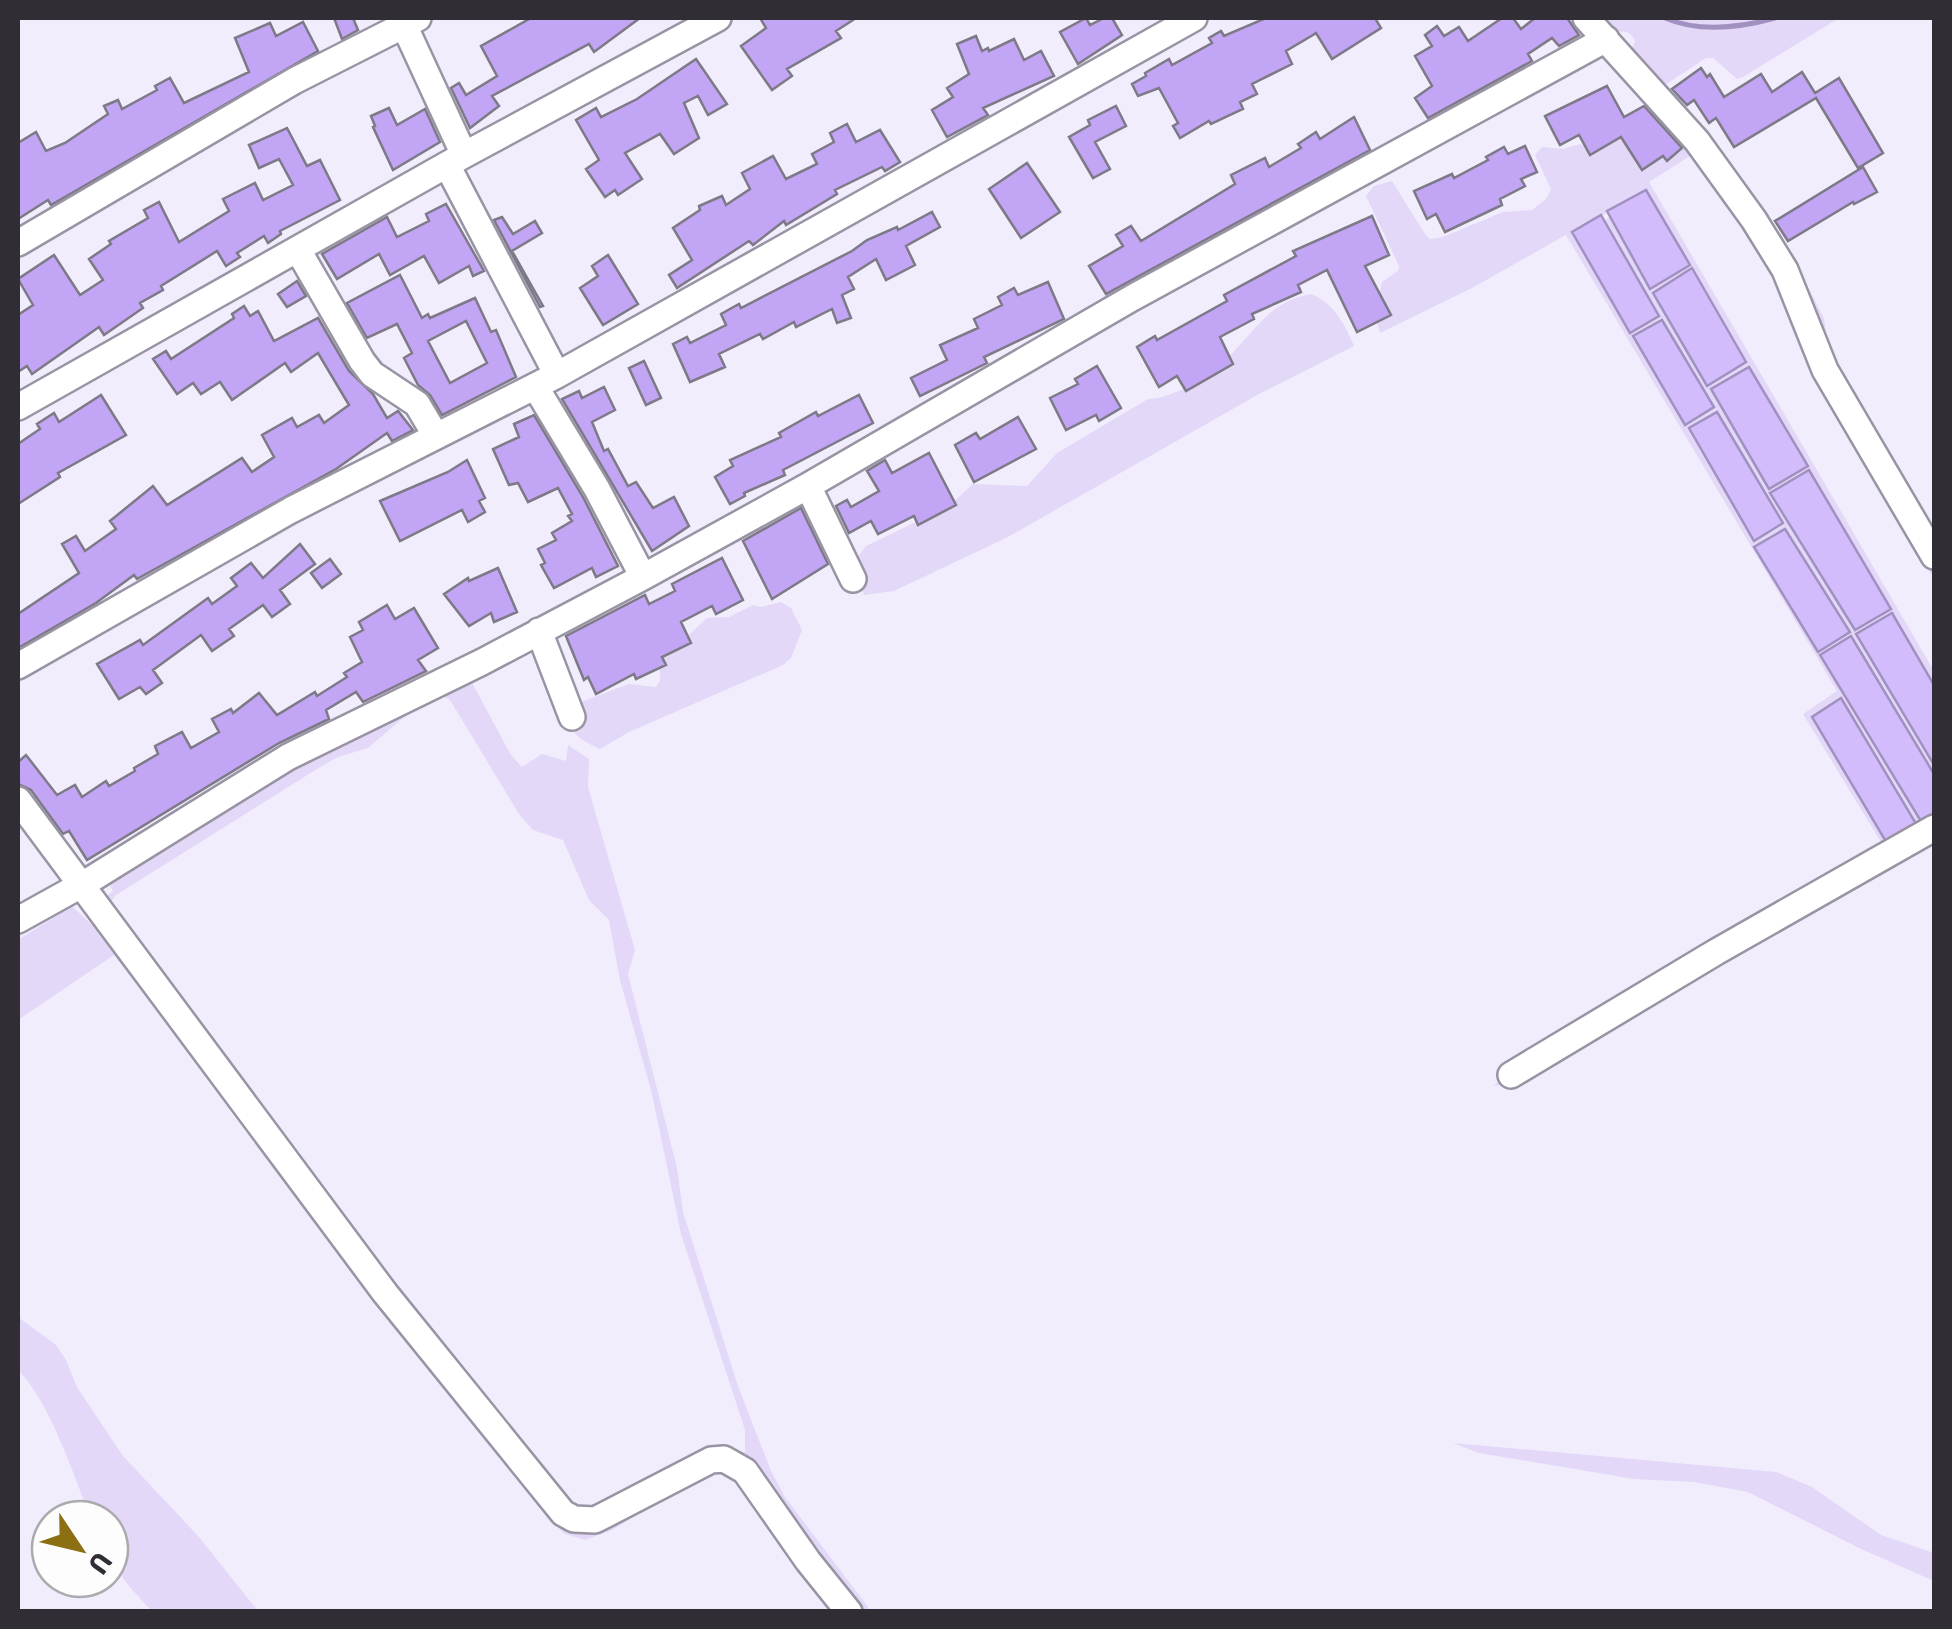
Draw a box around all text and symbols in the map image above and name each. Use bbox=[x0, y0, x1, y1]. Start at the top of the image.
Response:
north arrow bbox=[30, 1499, 130, 1599]
text: U bbox=[80, 1545, 119, 1580]

